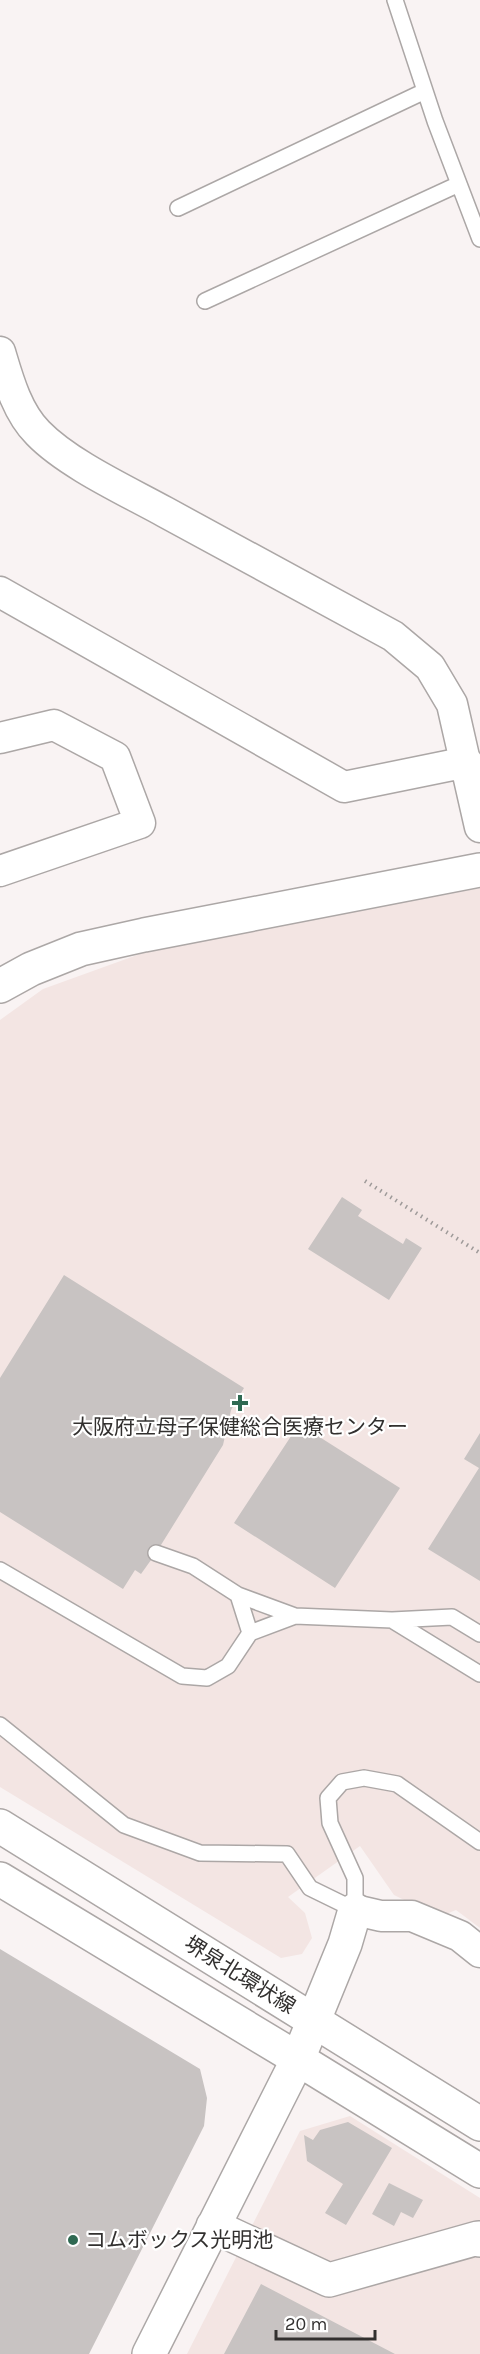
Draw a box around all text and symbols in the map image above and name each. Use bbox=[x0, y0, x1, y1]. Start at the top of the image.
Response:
marker: 大阪府立母子保健総合医療センター bbox=[231, 1394, 249, 1412]
place label: 大阪府立母子保健総合医療センター bbox=[72, 1415, 408, 1439]
street label: 堺泉北環状線 bbox=[180, 1931, 300, 2019]
place label: コムボックス光明池 bbox=[85, 2228, 273, 2252]
marker: コムボックス光明池 bbox=[66, 2233, 80, 2247]
scale bar bbox=[276, 2303, 375, 2341]
text: 20 m bbox=[285, 2313, 327, 2335]

